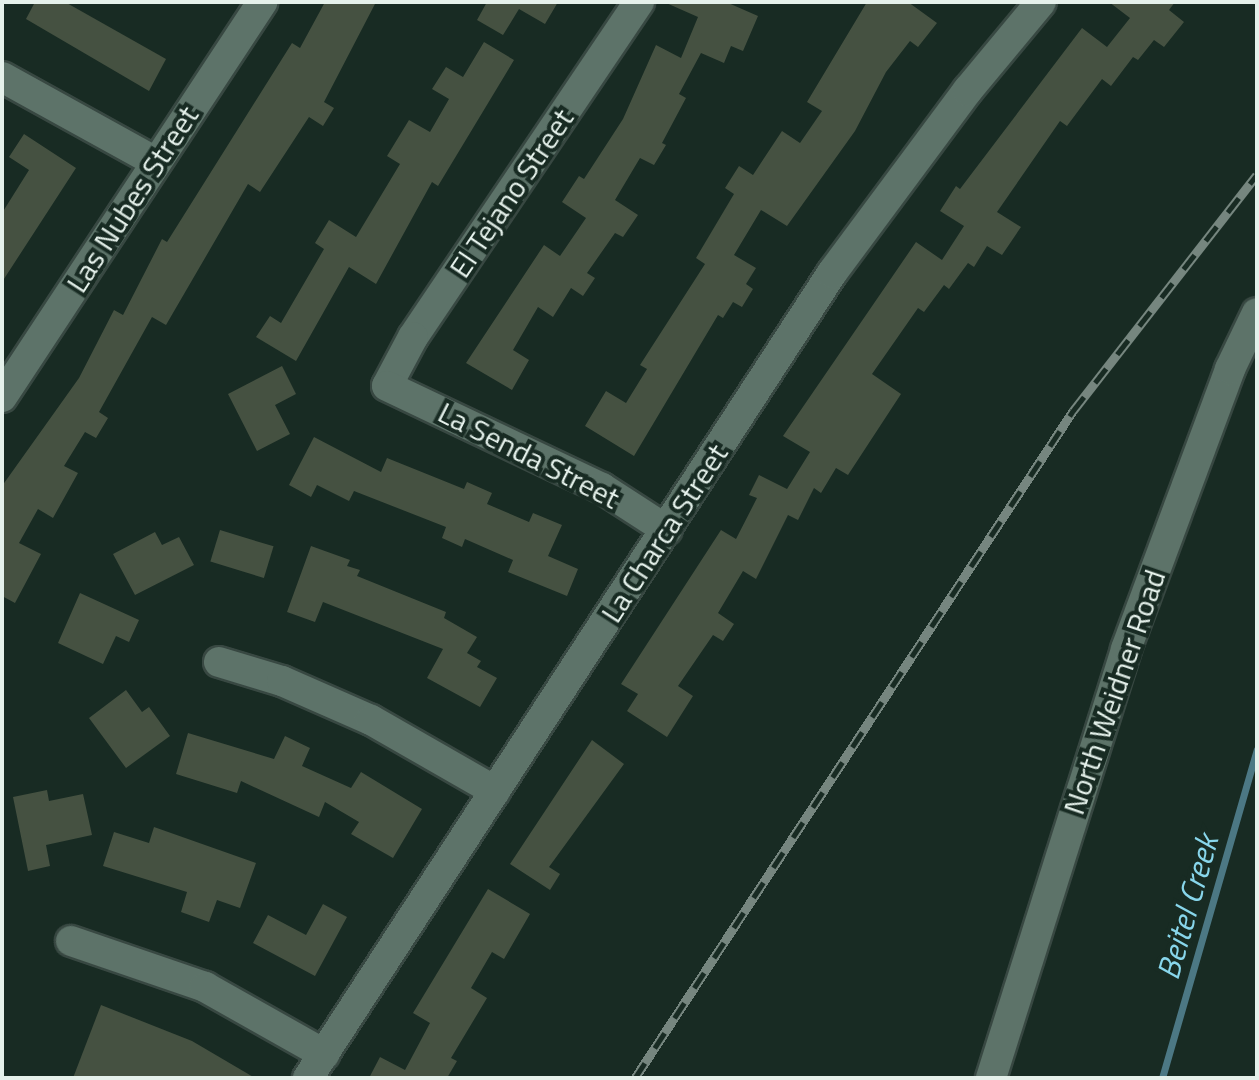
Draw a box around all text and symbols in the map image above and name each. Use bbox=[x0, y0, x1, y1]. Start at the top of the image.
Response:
street label: Las Nubes Street bbox=[58, 99, 206, 299]
street label: El Tejano Street bbox=[441, 102, 581, 284]
street label: La Senda Street bbox=[432, 394, 626, 516]
street label: La Charca Street bbox=[593, 437, 735, 629]
street label: North Weidner Road bbox=[1055, 565, 1173, 819]
water label: Beitel Creek bbox=[1148, 830, 1226, 984]

